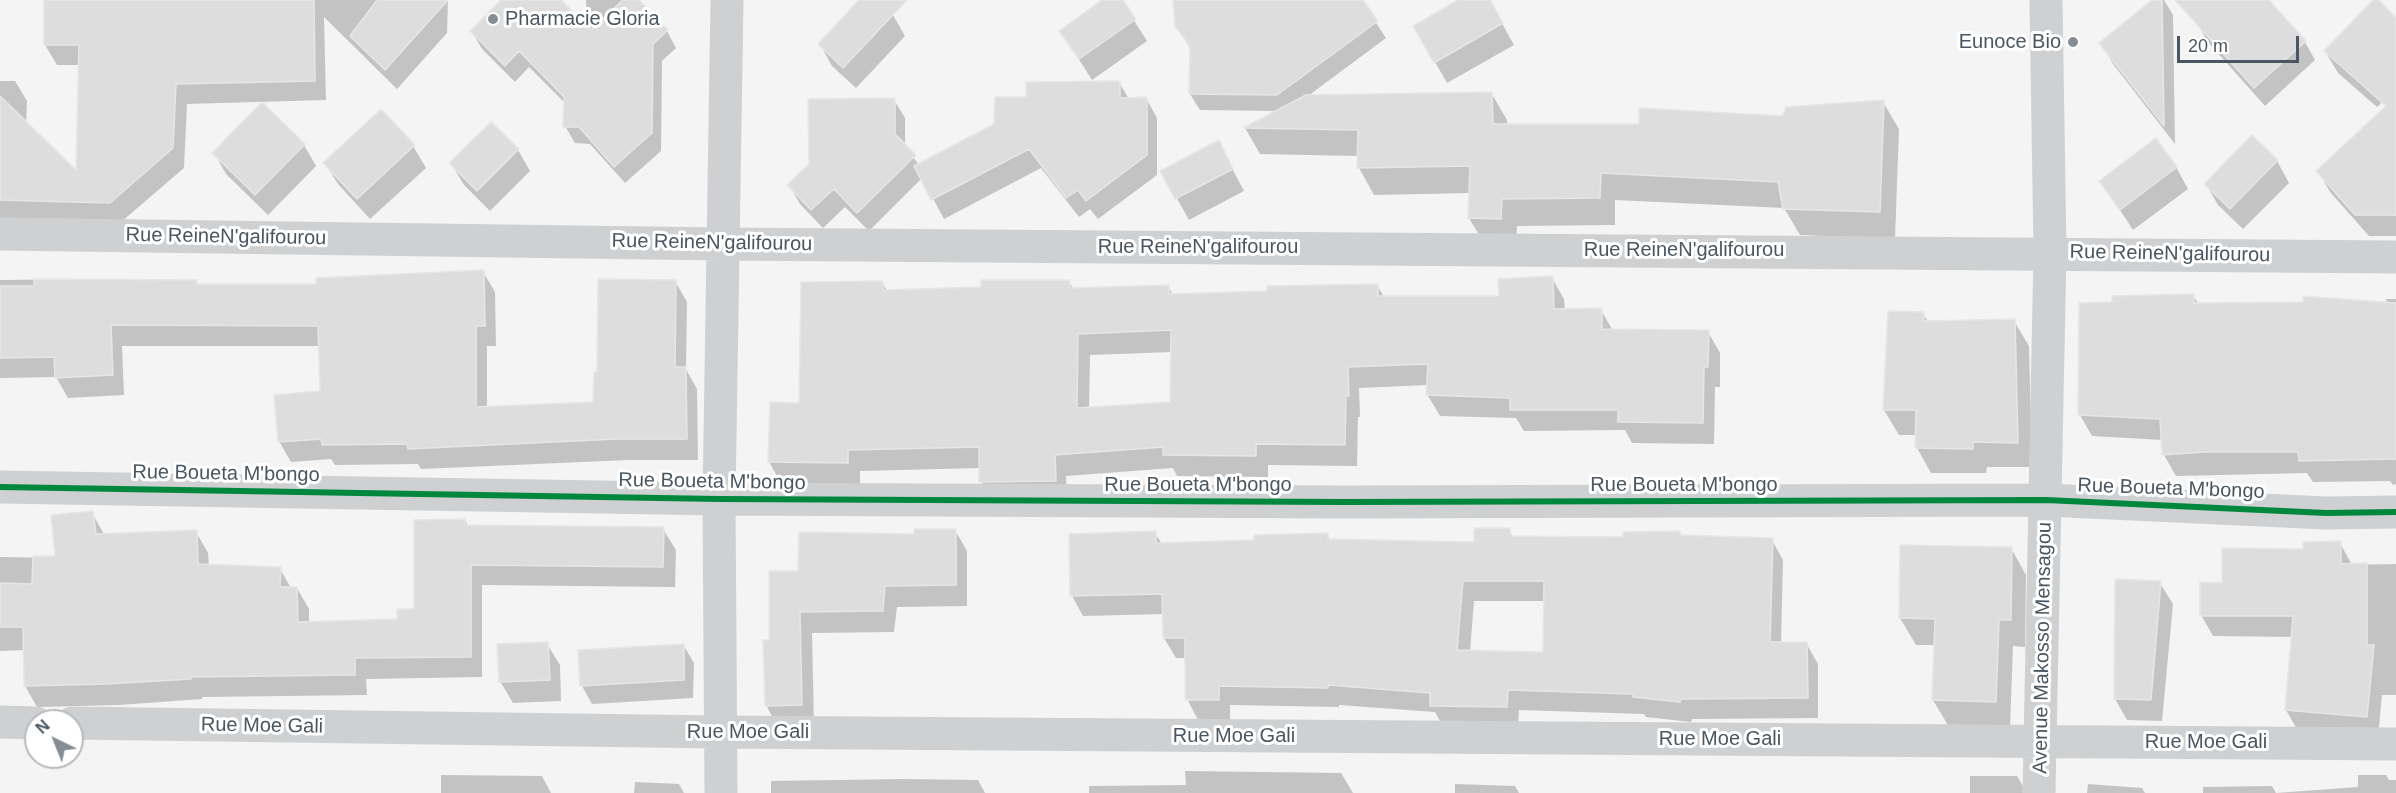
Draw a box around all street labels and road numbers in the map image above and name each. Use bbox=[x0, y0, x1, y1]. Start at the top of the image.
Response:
street label: Rue ReineN'galifourou bbox=[126, 223, 326, 251]
street label: Rue ReineN'galifourou bbox=[612, 229, 812, 257]
street label: Rue ReineN'galifourou bbox=[1098, 235, 1298, 259]
street label: Rue ReineN'galifourou bbox=[1584, 238, 1784, 262]
street label: Rue ReineN'galifourou bbox=[2070, 240, 2270, 268]
street label: Rue Boueta M'bongo bbox=[132, 460, 320, 488]
street label: Rue Boueta M'bongo bbox=[618, 468, 806, 496]
street label: Rue Boueta M'bongo bbox=[1104, 473, 1292, 497]
street label: Rue Boueta M'bongo bbox=[1590, 473, 1778, 497]
street label: Rue Boueta M'bongo bbox=[2077, 474, 2265, 504]
street label: Avenue Makosso Mensagou bbox=[2029, 522, 2057, 774]
street label: Rue Moe Gali bbox=[201, 713, 323, 739]
street label: Rue Moe Gali bbox=[687, 720, 809, 744]
street label: Rue Moe Gali bbox=[1173, 724, 1295, 748]
street label: Rue Moe Gali bbox=[1659, 727, 1781, 751]
street label: Rue Moe Gali bbox=[2145, 730, 2267, 754]

